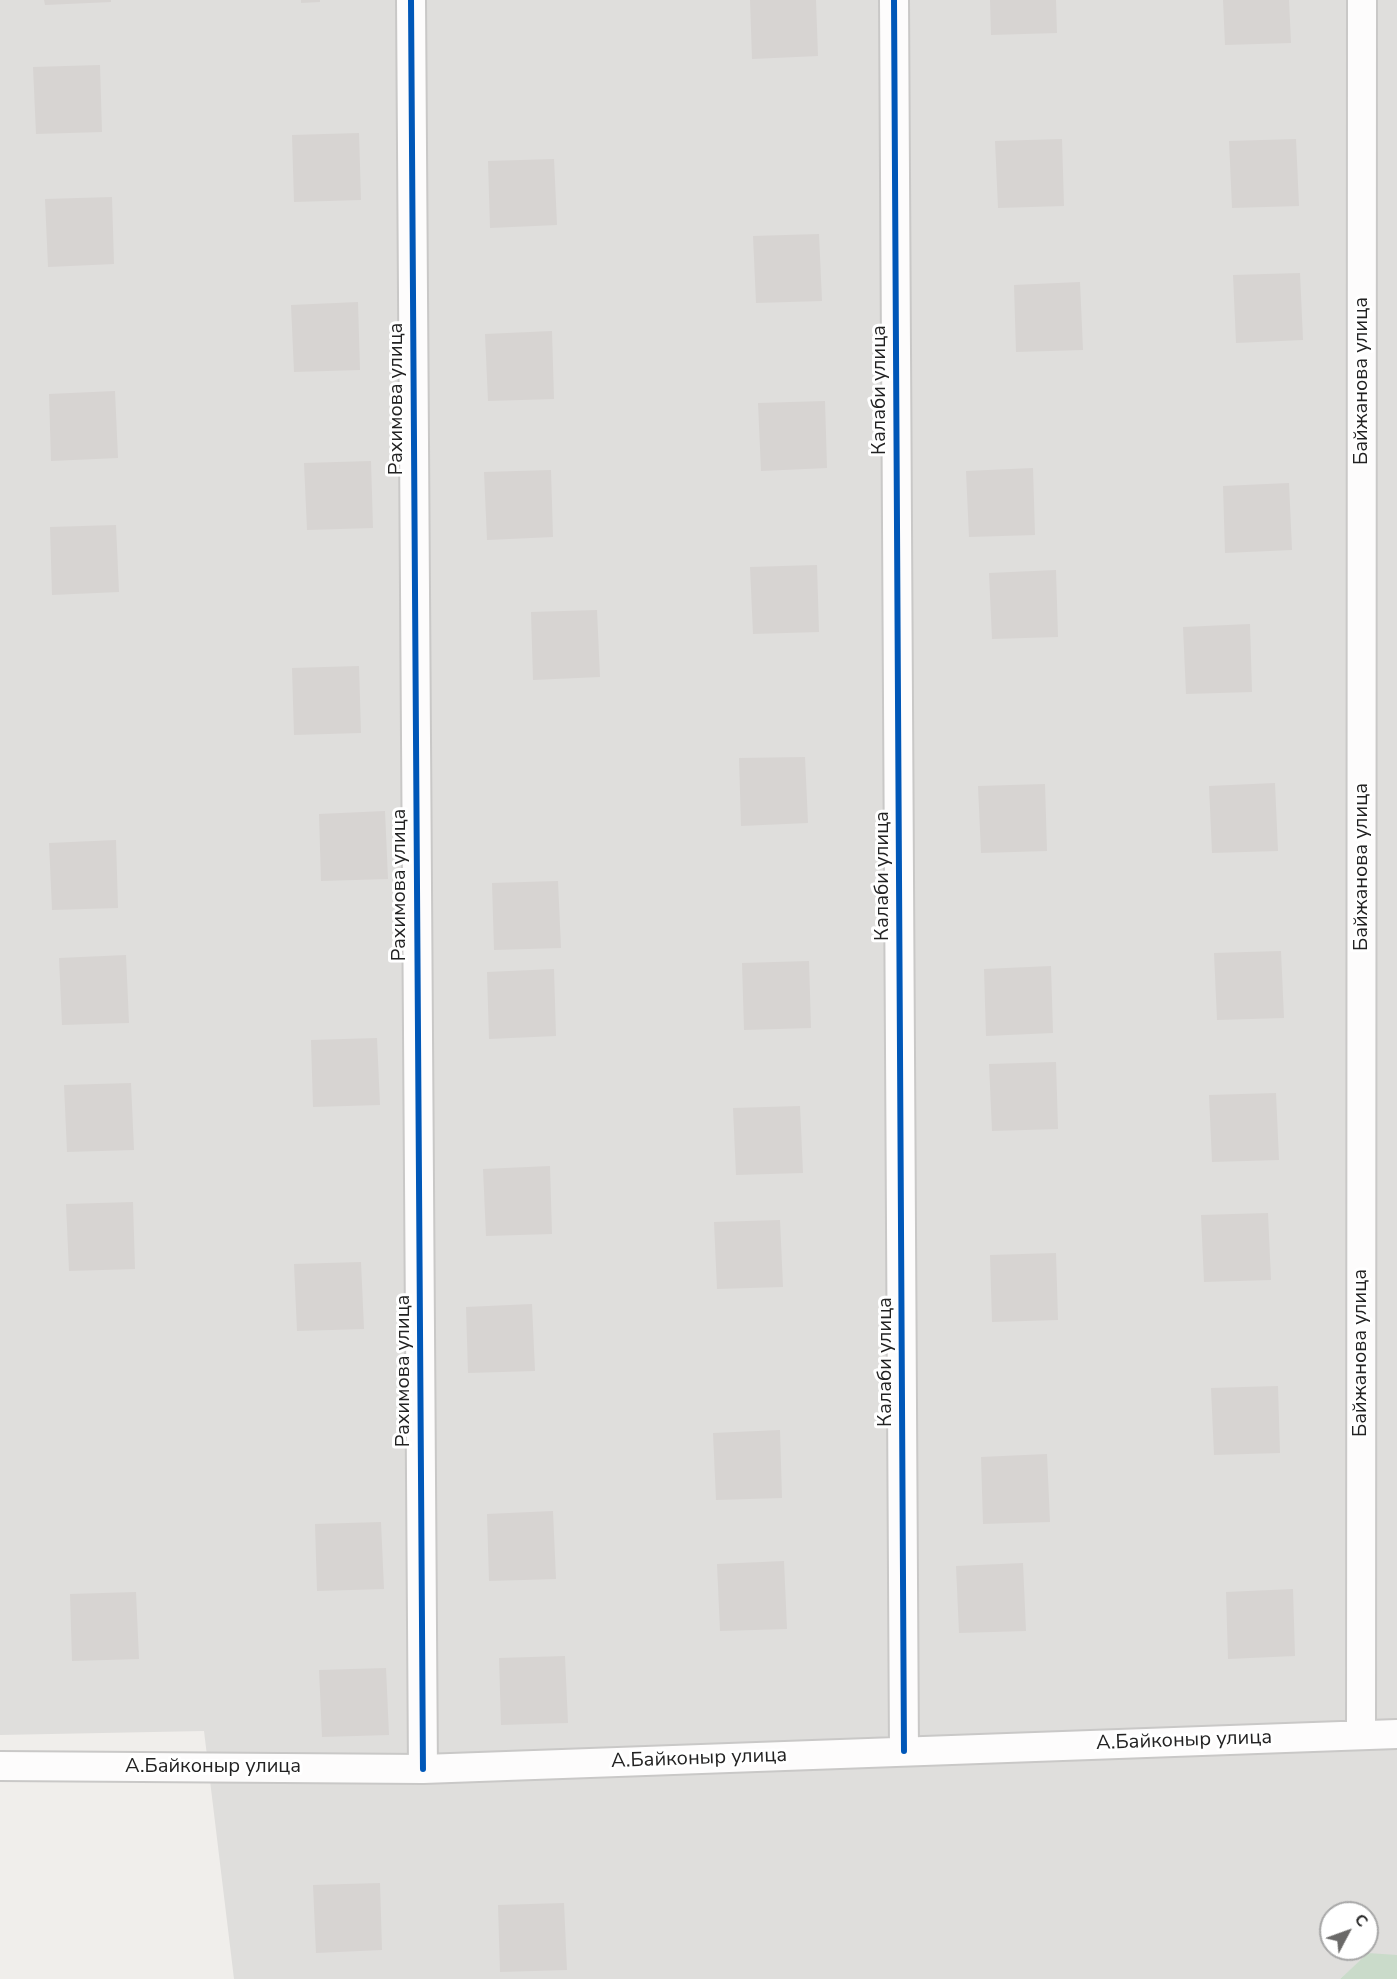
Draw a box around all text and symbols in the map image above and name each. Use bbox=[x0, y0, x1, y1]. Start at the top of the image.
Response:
street label: Байжанова улица bbox=[1350, 297, 1374, 465]
street label: Рахимова улица bbox=[385, 323, 409, 475]
street label: Калаби улица bbox=[868, 325, 892, 455]
street label: Байжанова улица bbox=[1350, 783, 1374, 951]
street label: Рахимова улица bbox=[388, 809, 412, 961]
street label: Калаби улица bbox=[871, 811, 895, 941]
street label: Байжанова улица bbox=[1349, 1269, 1373, 1437]
street label: Рахимова улица bbox=[392, 1295, 416, 1447]
street label: Калаби улица bbox=[874, 1297, 898, 1427]
street label: А.Байконыр улица bbox=[1096, 1726, 1272, 1756]
street label: А.Байконыр улица bbox=[611, 1744, 787, 1774]
street label: А.Байконыр улица bbox=[125, 1755, 301, 1779]
north arrow bbox=[1319, 1901, 1379, 1961]
text: С bbox=[1349, 1909, 1373, 1932]

